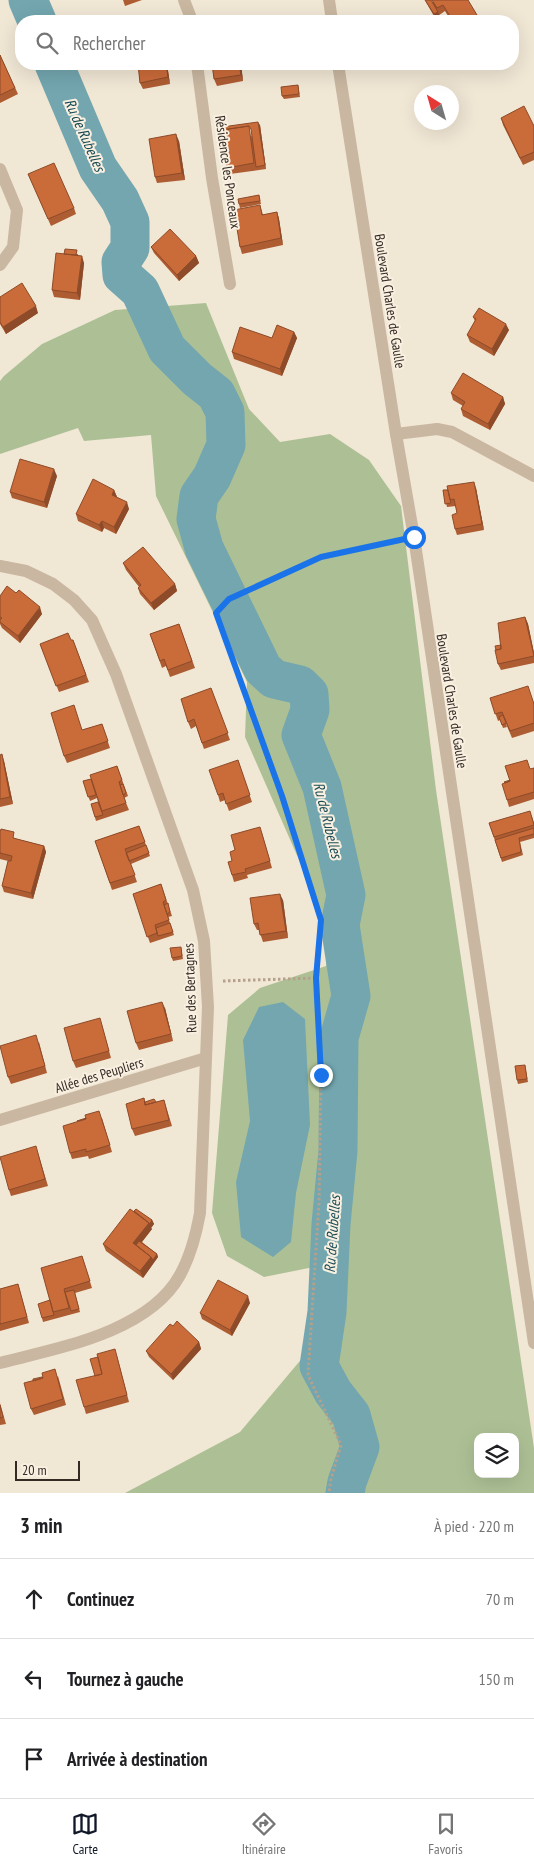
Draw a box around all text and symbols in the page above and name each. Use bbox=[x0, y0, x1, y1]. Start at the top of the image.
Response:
search box bbox=[15, 15, 519, 70]
icon: search bbox=[33, 29, 61, 57]
text: Rechercher bbox=[73, 31, 145, 55]
north arrow bbox=[414, 85, 459, 130]
water label: Ru de Rubelles bbox=[61, 96, 110, 176]
street label: Résidence les Ponceaux bbox=[211, 114, 245, 230]
street label: Boulevard Charles de Gaulle bbox=[370, 232, 410, 370]
route start bbox=[403, 526, 426, 549]
street label: Boulevard Charles de Gaulle bbox=[432, 632, 472, 770]
water label: Ru de Rubelles bbox=[309, 780, 347, 862]
street label: Rue des Bertagnes bbox=[179, 943, 201, 1033]
street label: Allée des Peupliers bbox=[53, 1053, 146, 1097]
route end bbox=[310, 1064, 333, 1087]
water label: Ru de Rubelles bbox=[320, 1193, 344, 1273]
map controls bbox=[474, 1433, 519, 1478]
button: layers bbox=[474, 1433, 519, 1478]
scale bar bbox=[15, 1458, 80, 1481]
text: 20 m bbox=[22, 1461, 47, 1479]
text: 3 min bbox=[20, 1512, 62, 1539]
text: À pied · 220 m bbox=[434, 1516, 514, 1536]
icon: ahead bbox=[20, 1585, 48, 1613]
text: Continuez bbox=[67, 1587, 134, 1611]
text: 70 m bbox=[486, 1589, 514, 1609]
icon: left bbox=[20, 1665, 48, 1693]
text: Tournez à gauche bbox=[67, 1667, 184, 1691]
text: 150 m bbox=[479, 1669, 514, 1689]
icon: arrive bbox=[20, 1745, 48, 1773]
text: Arrivée à destination bbox=[67, 1747, 208, 1771]
tab: Carte bbox=[71, 1810, 99, 1858]
tab: Itinéraire bbox=[242, 1810, 286, 1858]
tab: Favoris bbox=[428, 1810, 463, 1858]

